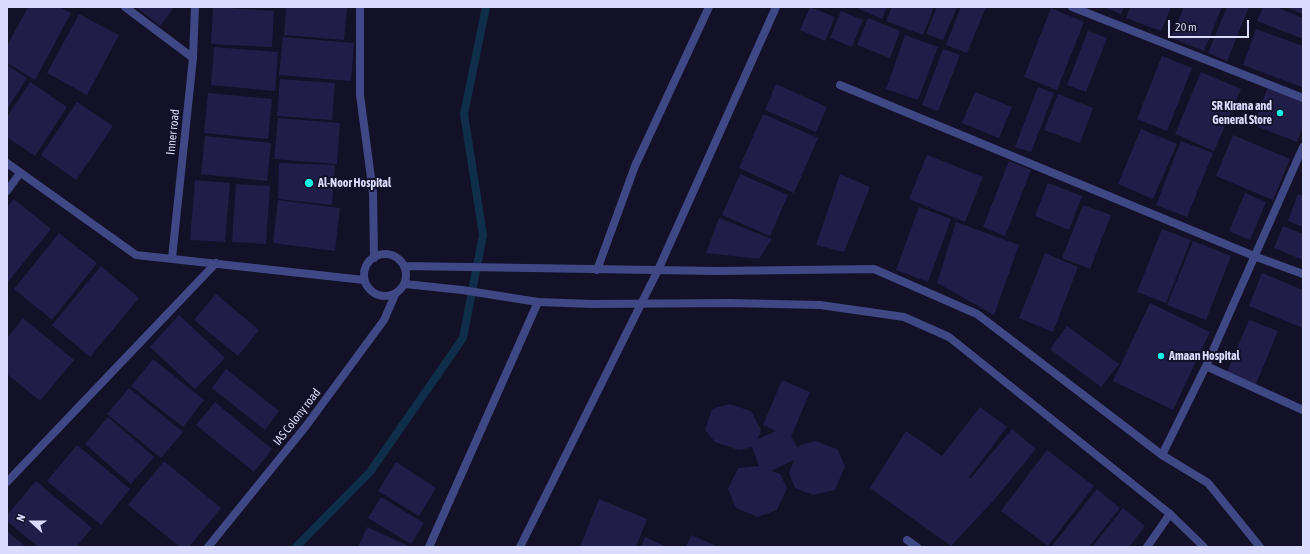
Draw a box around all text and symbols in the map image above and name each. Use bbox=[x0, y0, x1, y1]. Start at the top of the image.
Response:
scale bar bbox=[1170, 12, 1251, 38]
text: 20 m bbox=[1175, 20, 1197, 34]
place label: SR Kirana and General Store bbox=[1212, 99, 1272, 127]
street label: Inner road bbox=[163, 108, 183, 156]
marker: SR Kirana and General Store bbox=[1275, 108, 1285, 118]
place label: Al-Noor Hospital bbox=[318, 176, 391, 190]
marker: Al-Noor Hospital bbox=[303, 177, 315, 189]
place label: Amaan Hospital bbox=[1169, 349, 1240, 363]
marker: Amaan Hospital bbox=[1156, 351, 1166, 361]
street label: IAS Colony road bbox=[270, 386, 324, 448]
north arrow bbox=[12, 502, 52, 542]
text: N bbox=[14, 513, 28, 523]

